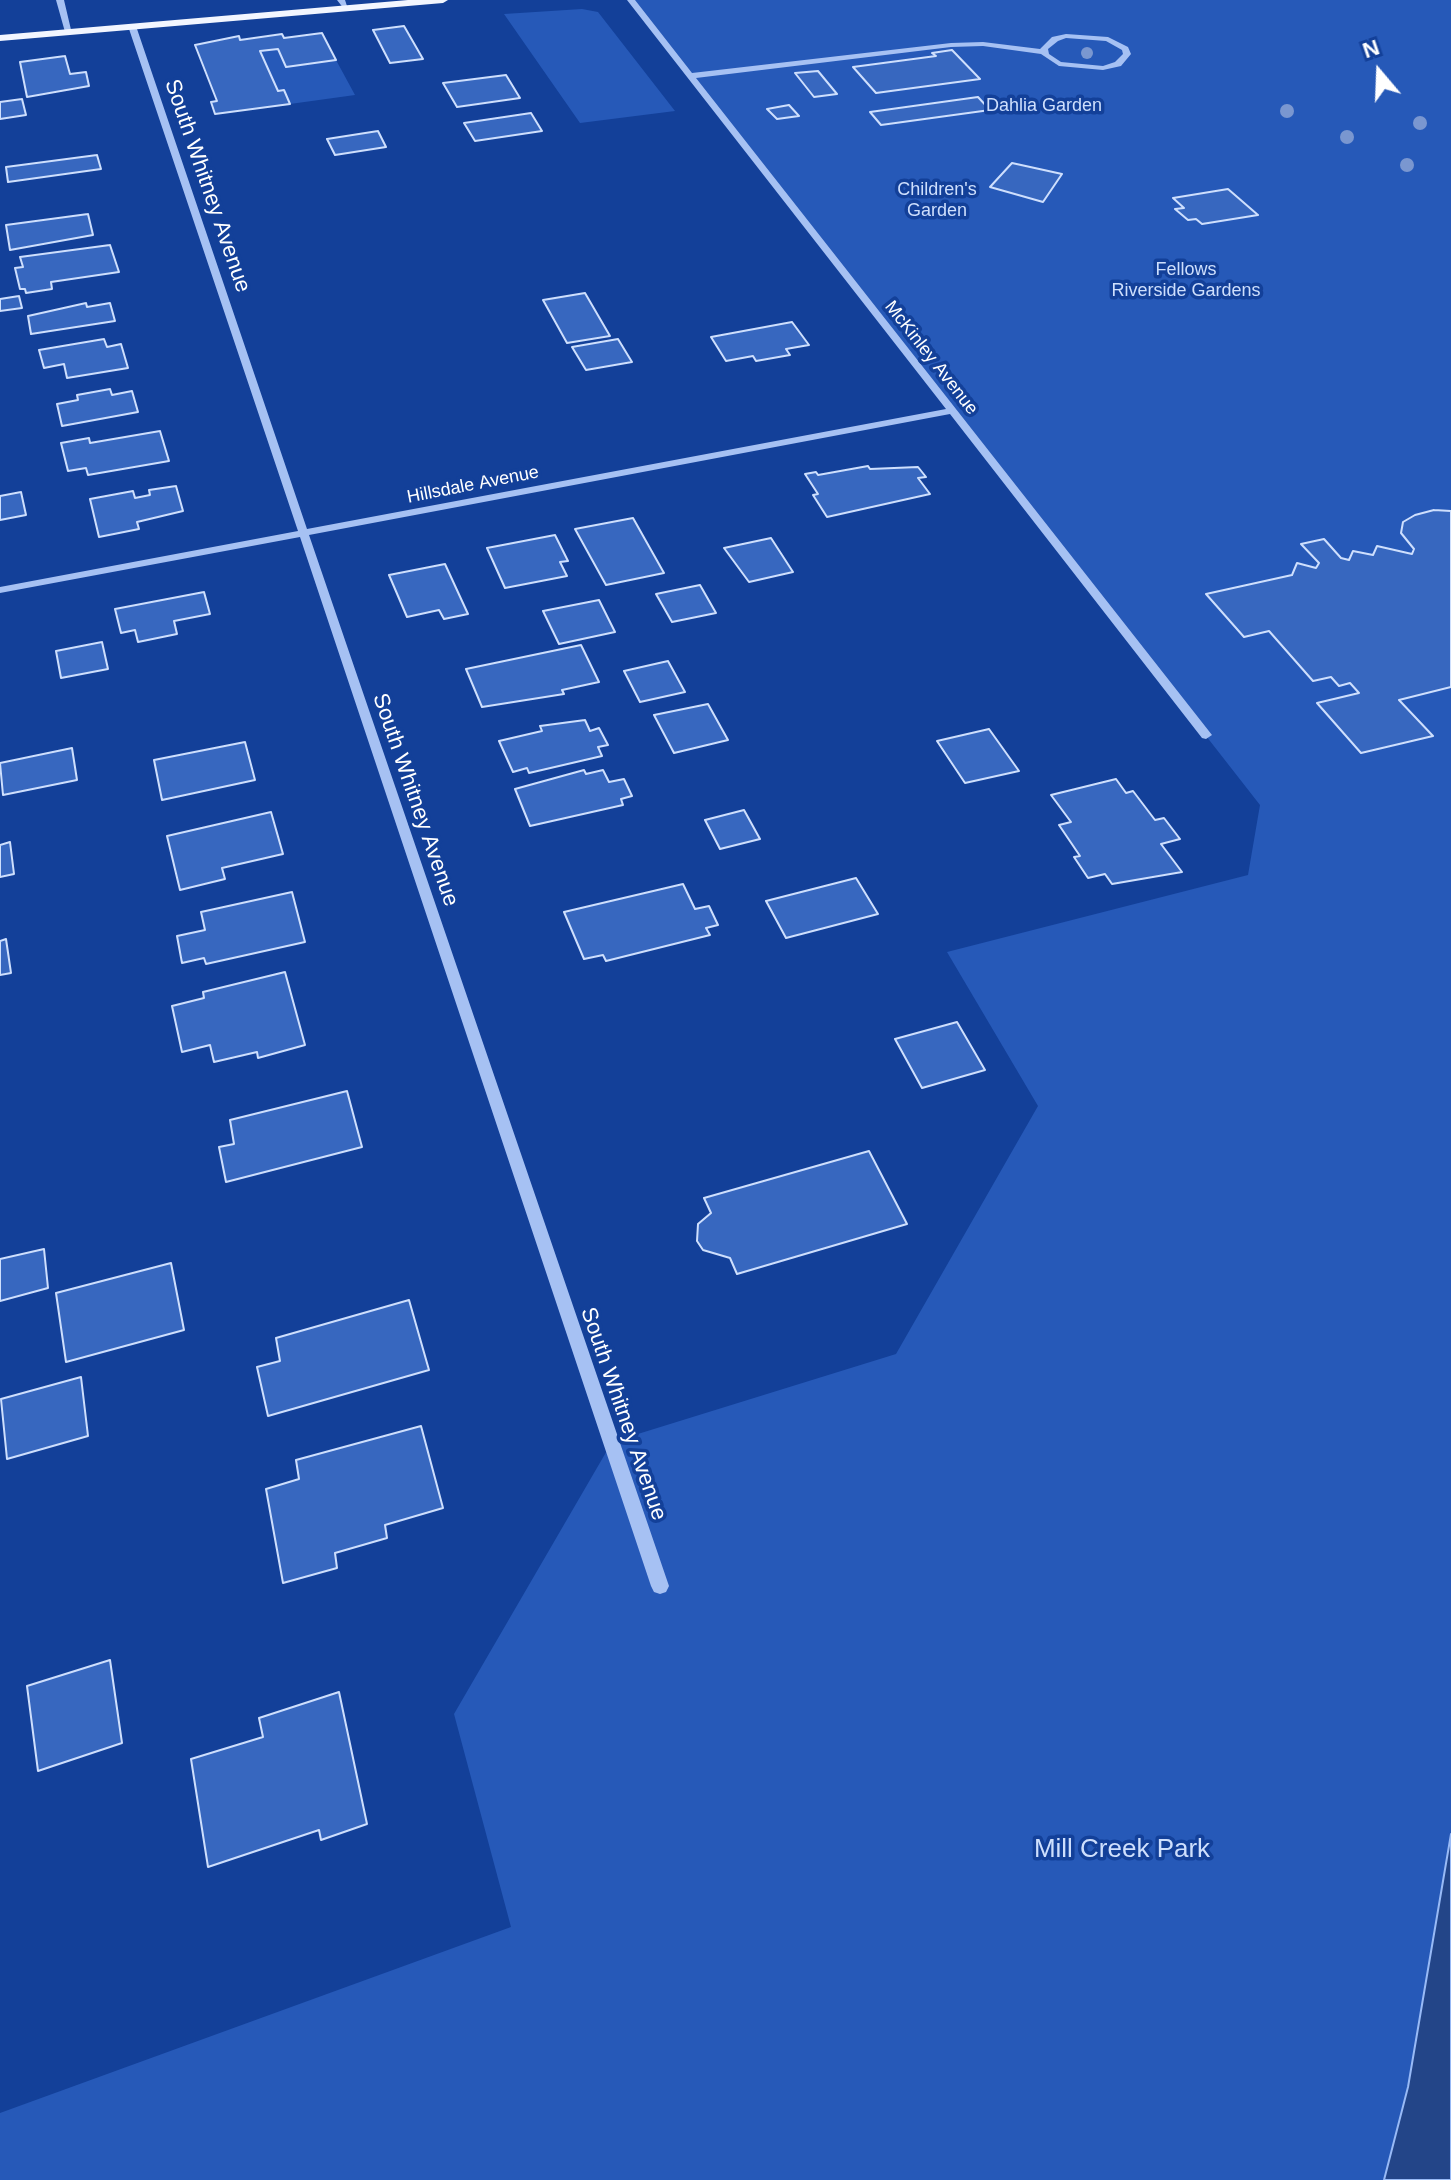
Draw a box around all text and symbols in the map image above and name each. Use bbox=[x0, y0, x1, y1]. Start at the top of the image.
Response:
north arrow bbox=[1339, 32, 1419, 112]
text: N bbox=[1359, 34, 1383, 63]
street label: South Whitney Avenue bbox=[158, 76, 256, 296]
park label: Dahlia Garden bbox=[986, 95, 1102, 117]
park label: Children's Garden bbox=[897, 179, 977, 222]
park label: Fellows Riverside Gardens bbox=[1111, 259, 1261, 302]
street label: McKinley Avenue bbox=[880, 297, 982, 419]
street label: Hillsdale Avenue bbox=[405, 462, 541, 508]
street label: South Whitney Avenue bbox=[366, 690, 464, 910]
street label: South Whitney Avenue bbox=[574, 1304, 672, 1524]
park label: Mill Creek Park bbox=[1034, 1834, 1210, 1866]

